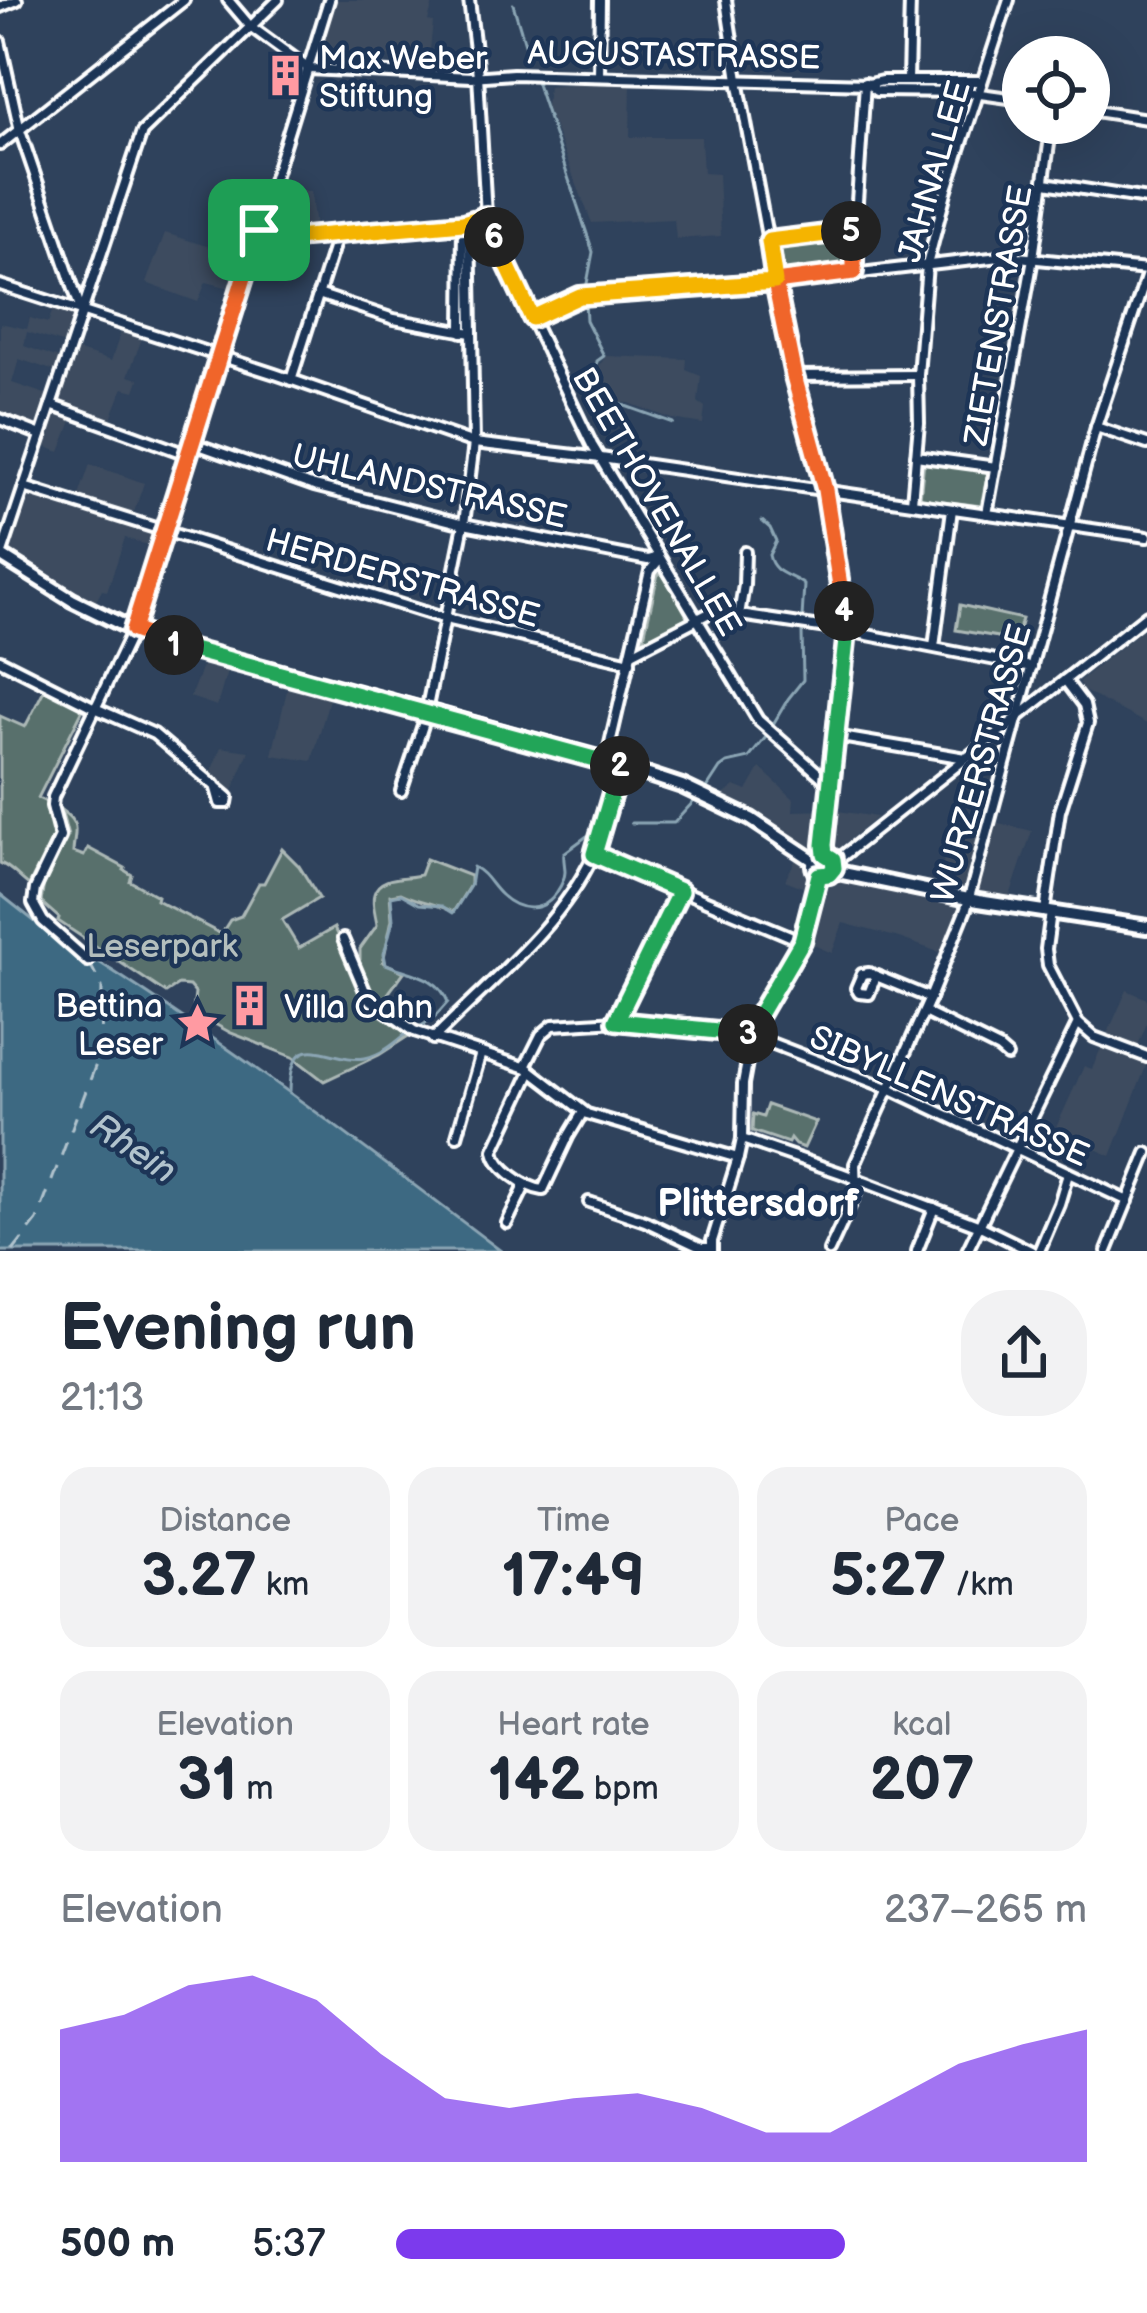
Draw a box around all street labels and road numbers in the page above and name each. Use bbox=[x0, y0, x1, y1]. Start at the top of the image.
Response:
street label: AUGUSTASTRASSE bbox=[527, 33, 821, 79]
street label: JAHNALLEE bbox=[890, 76, 980, 267]
street label: ZIETENSTRASSE bbox=[956, 182, 1042, 449]
street label: BEETHOVENALLEE bbox=[563, 361, 749, 643]
street label: UHLANDSTRASSE bbox=[288, 436, 571, 538]
street label: HERDERSTRASSE bbox=[261, 521, 544, 637]
street label: WURZERSTRASSE bbox=[923, 620, 1041, 907]
street label: SIBYLLENSTRASSE bbox=[804, 1017, 1095, 1176]

